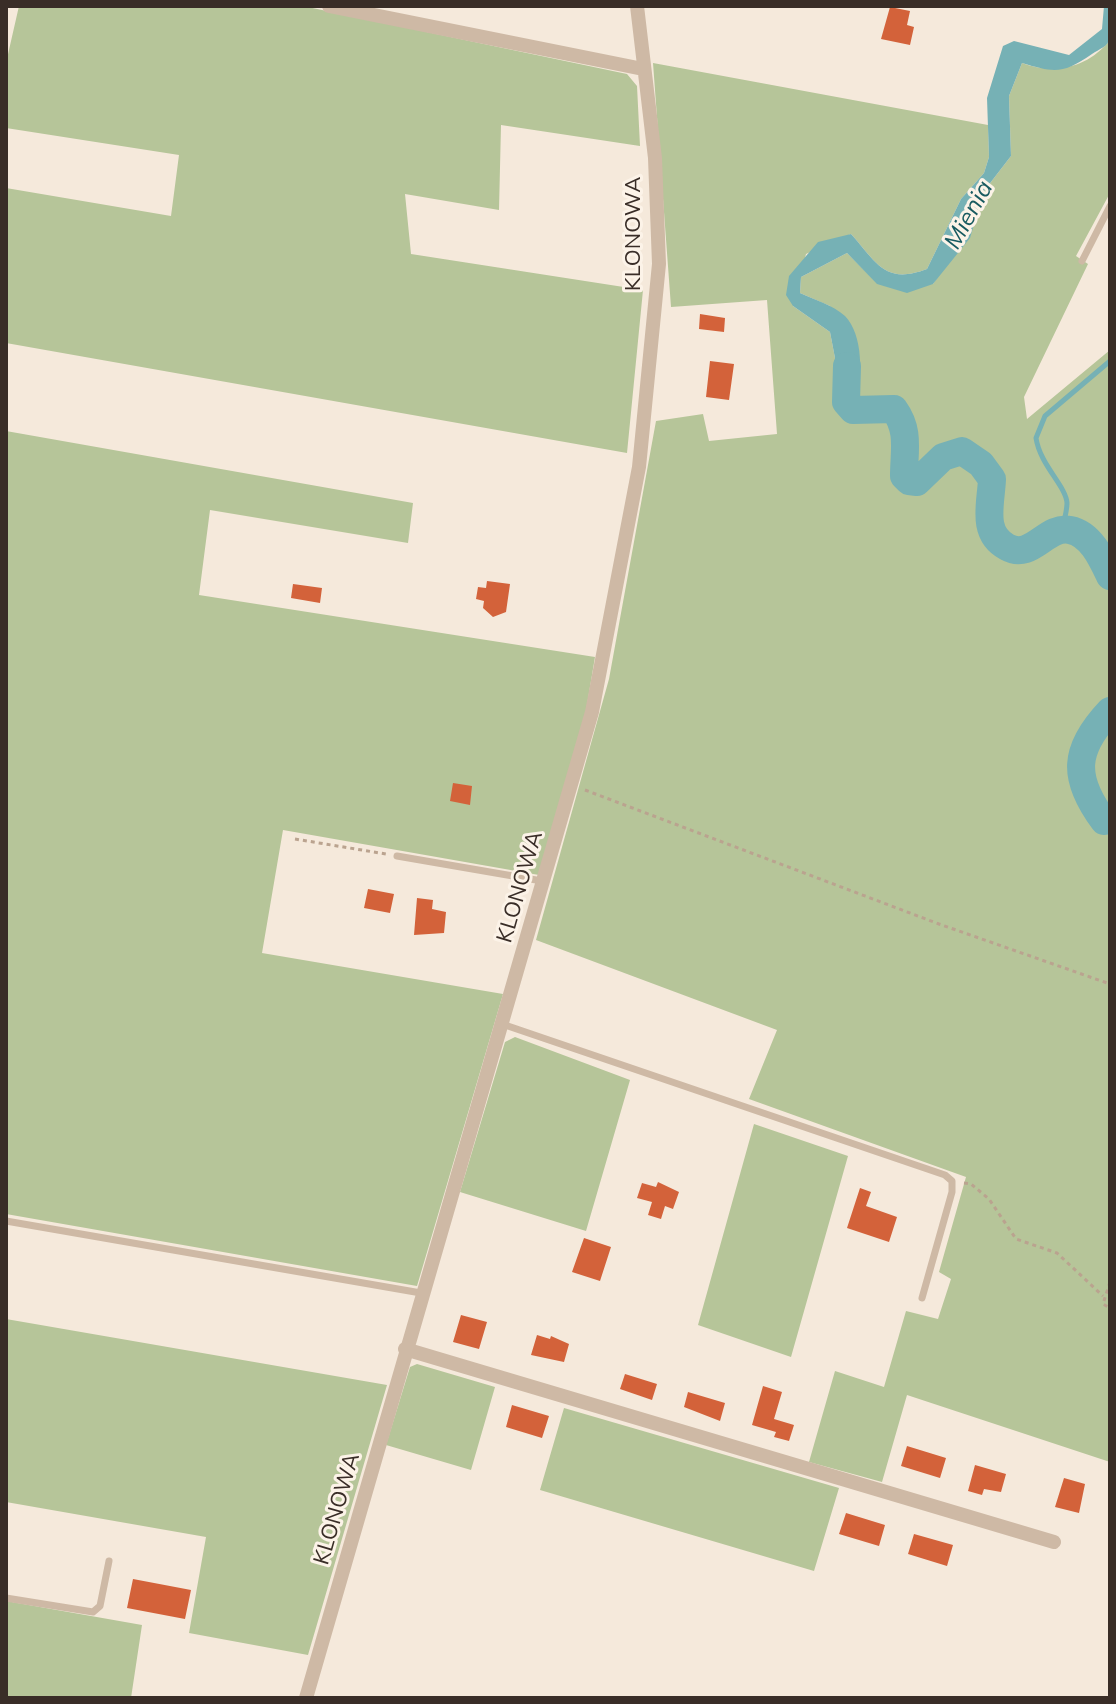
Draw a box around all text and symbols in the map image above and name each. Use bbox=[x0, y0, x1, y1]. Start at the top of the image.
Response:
water label: Mienia bbox=[939, 176, 999, 254]
street label: KLONOWA bbox=[620, 177, 646, 291]
street label: KLONOWA bbox=[492, 828, 548, 946]
street label: KLONOWA bbox=[309, 1450, 365, 1568]

